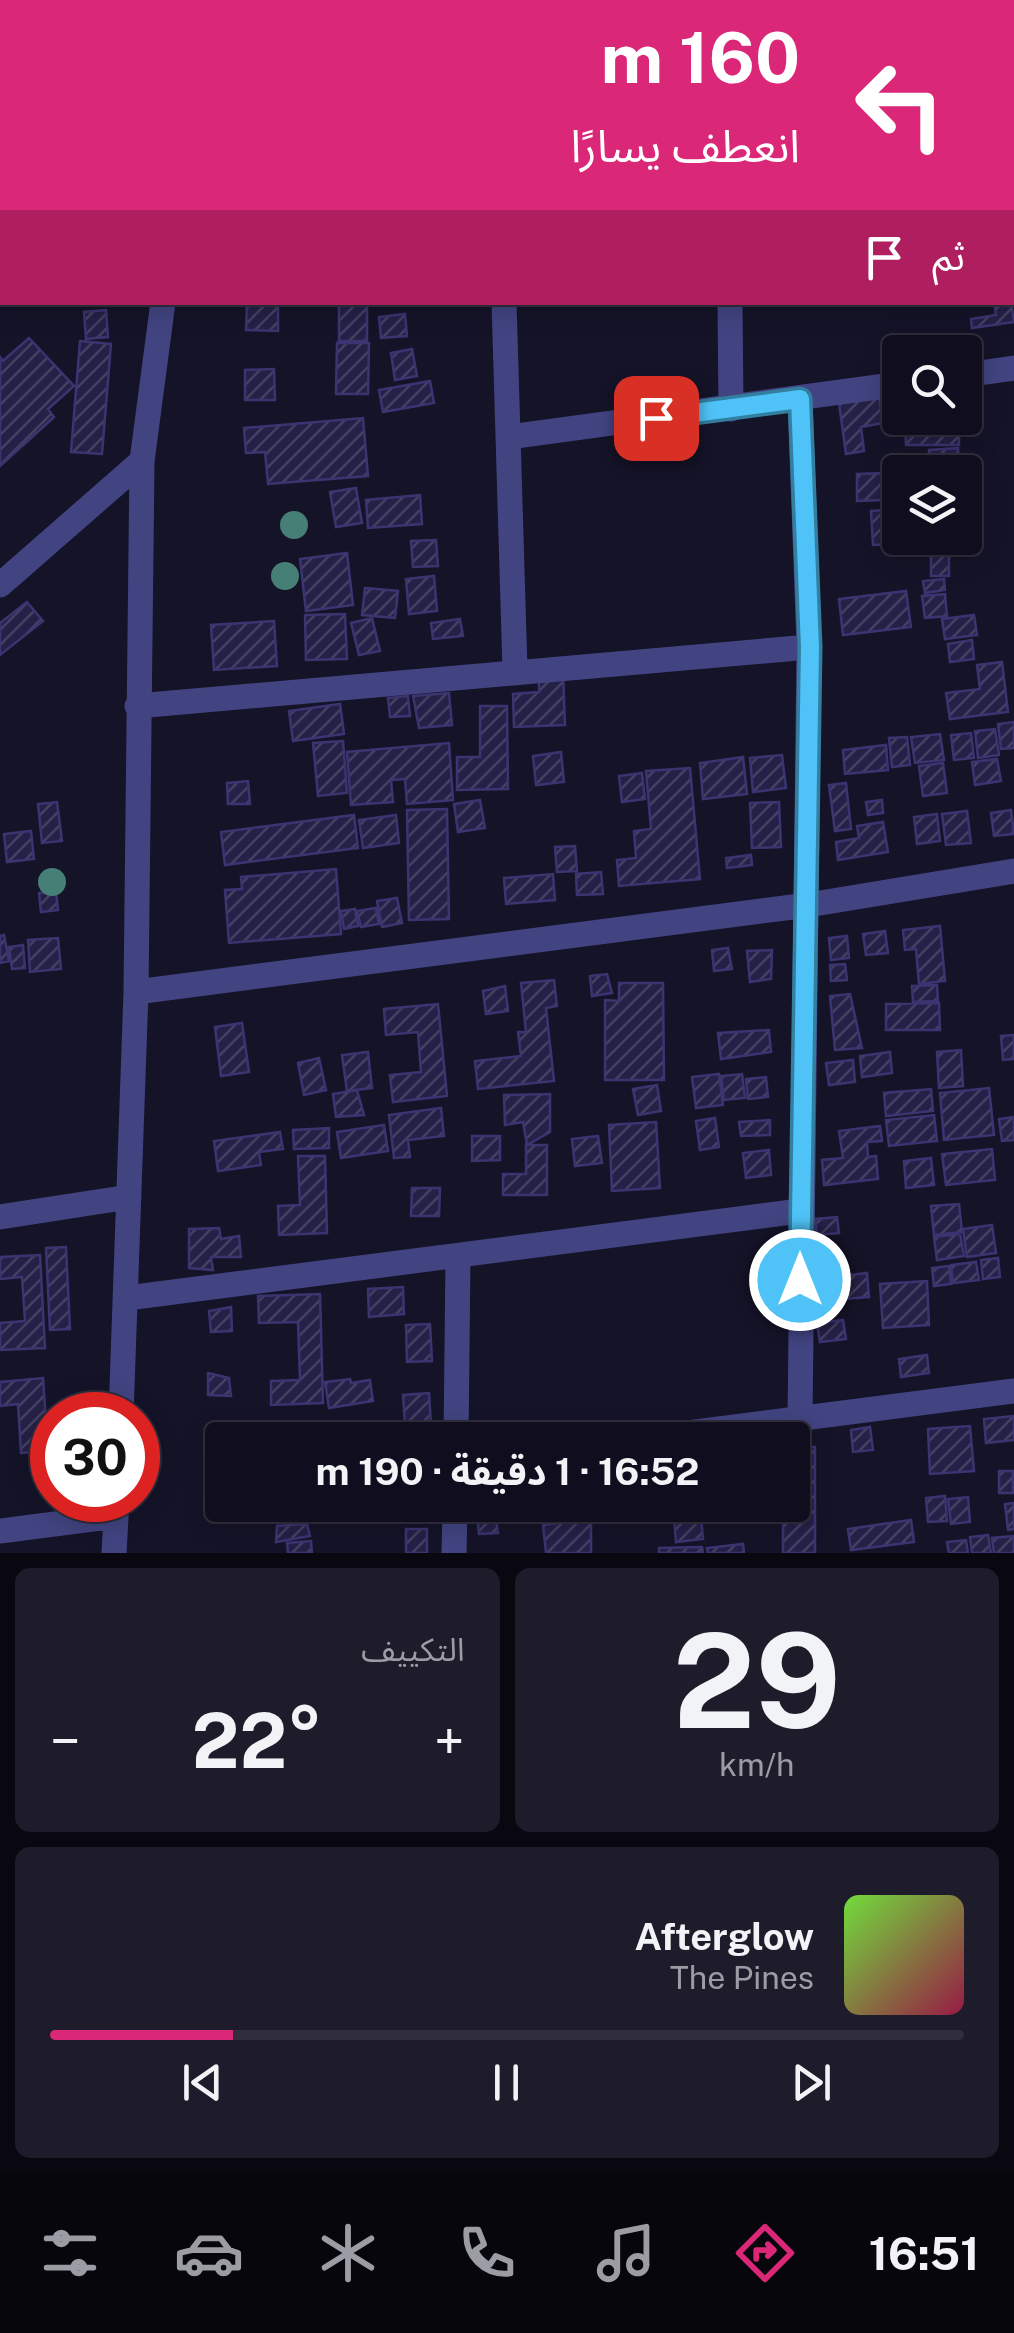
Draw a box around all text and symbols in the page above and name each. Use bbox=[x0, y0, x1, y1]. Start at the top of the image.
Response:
text: 160 m bbox=[600, 16, 800, 99]
icon: left bbox=[835, 40, 965, 170]
text: انعطف يسارًا bbox=[571, 119, 800, 172]
icon: arrive bbox=[857, 230, 912, 285]
text: ثم bbox=[932, 234, 965, 279]
map controls bbox=[882, 335, 982, 555]
button: search bbox=[882, 335, 982, 435]
pin bbox=[614, 376, 699, 461]
icon: arrive bbox=[629, 391, 684, 446]
button: layers bbox=[882, 455, 982, 555]
position arrow bbox=[748, 1228, 852, 1332]
speed limit sign: 30 bbox=[30, 1392, 160, 1522]
text: 16:52 · 1 دقيقة · 190 m bbox=[316, 1449, 699, 1494]
text: 29 bbox=[673, 1605, 841, 1757]
text: التكييف bbox=[361, 1631, 465, 1668]
text: 22° bbox=[192, 1697, 323, 1785]
text: − bbox=[50, 1709, 81, 1773]
text: + bbox=[434, 1709, 465, 1773]
text: km/h bbox=[719, 1746, 794, 1783]
text: Afterglow bbox=[634, 1914, 814, 1959]
text: The Pines bbox=[670, 1959, 814, 1996]
icon: previous bbox=[175, 2055, 230, 2110]
icon: pause bbox=[479, 2055, 534, 2110]
icon: next bbox=[784, 2055, 839, 2110]
icon: filters bbox=[35, 2218, 105, 2288]
icon: car bbox=[174, 2218, 244, 2288]
icon: climate bbox=[313, 2218, 383, 2288]
icon: phone bbox=[452, 2218, 522, 2288]
icon: music bbox=[591, 2218, 661, 2288]
icon: directions bbox=[730, 2218, 800, 2288]
text: 16:51 bbox=[869, 2227, 979, 2280]

